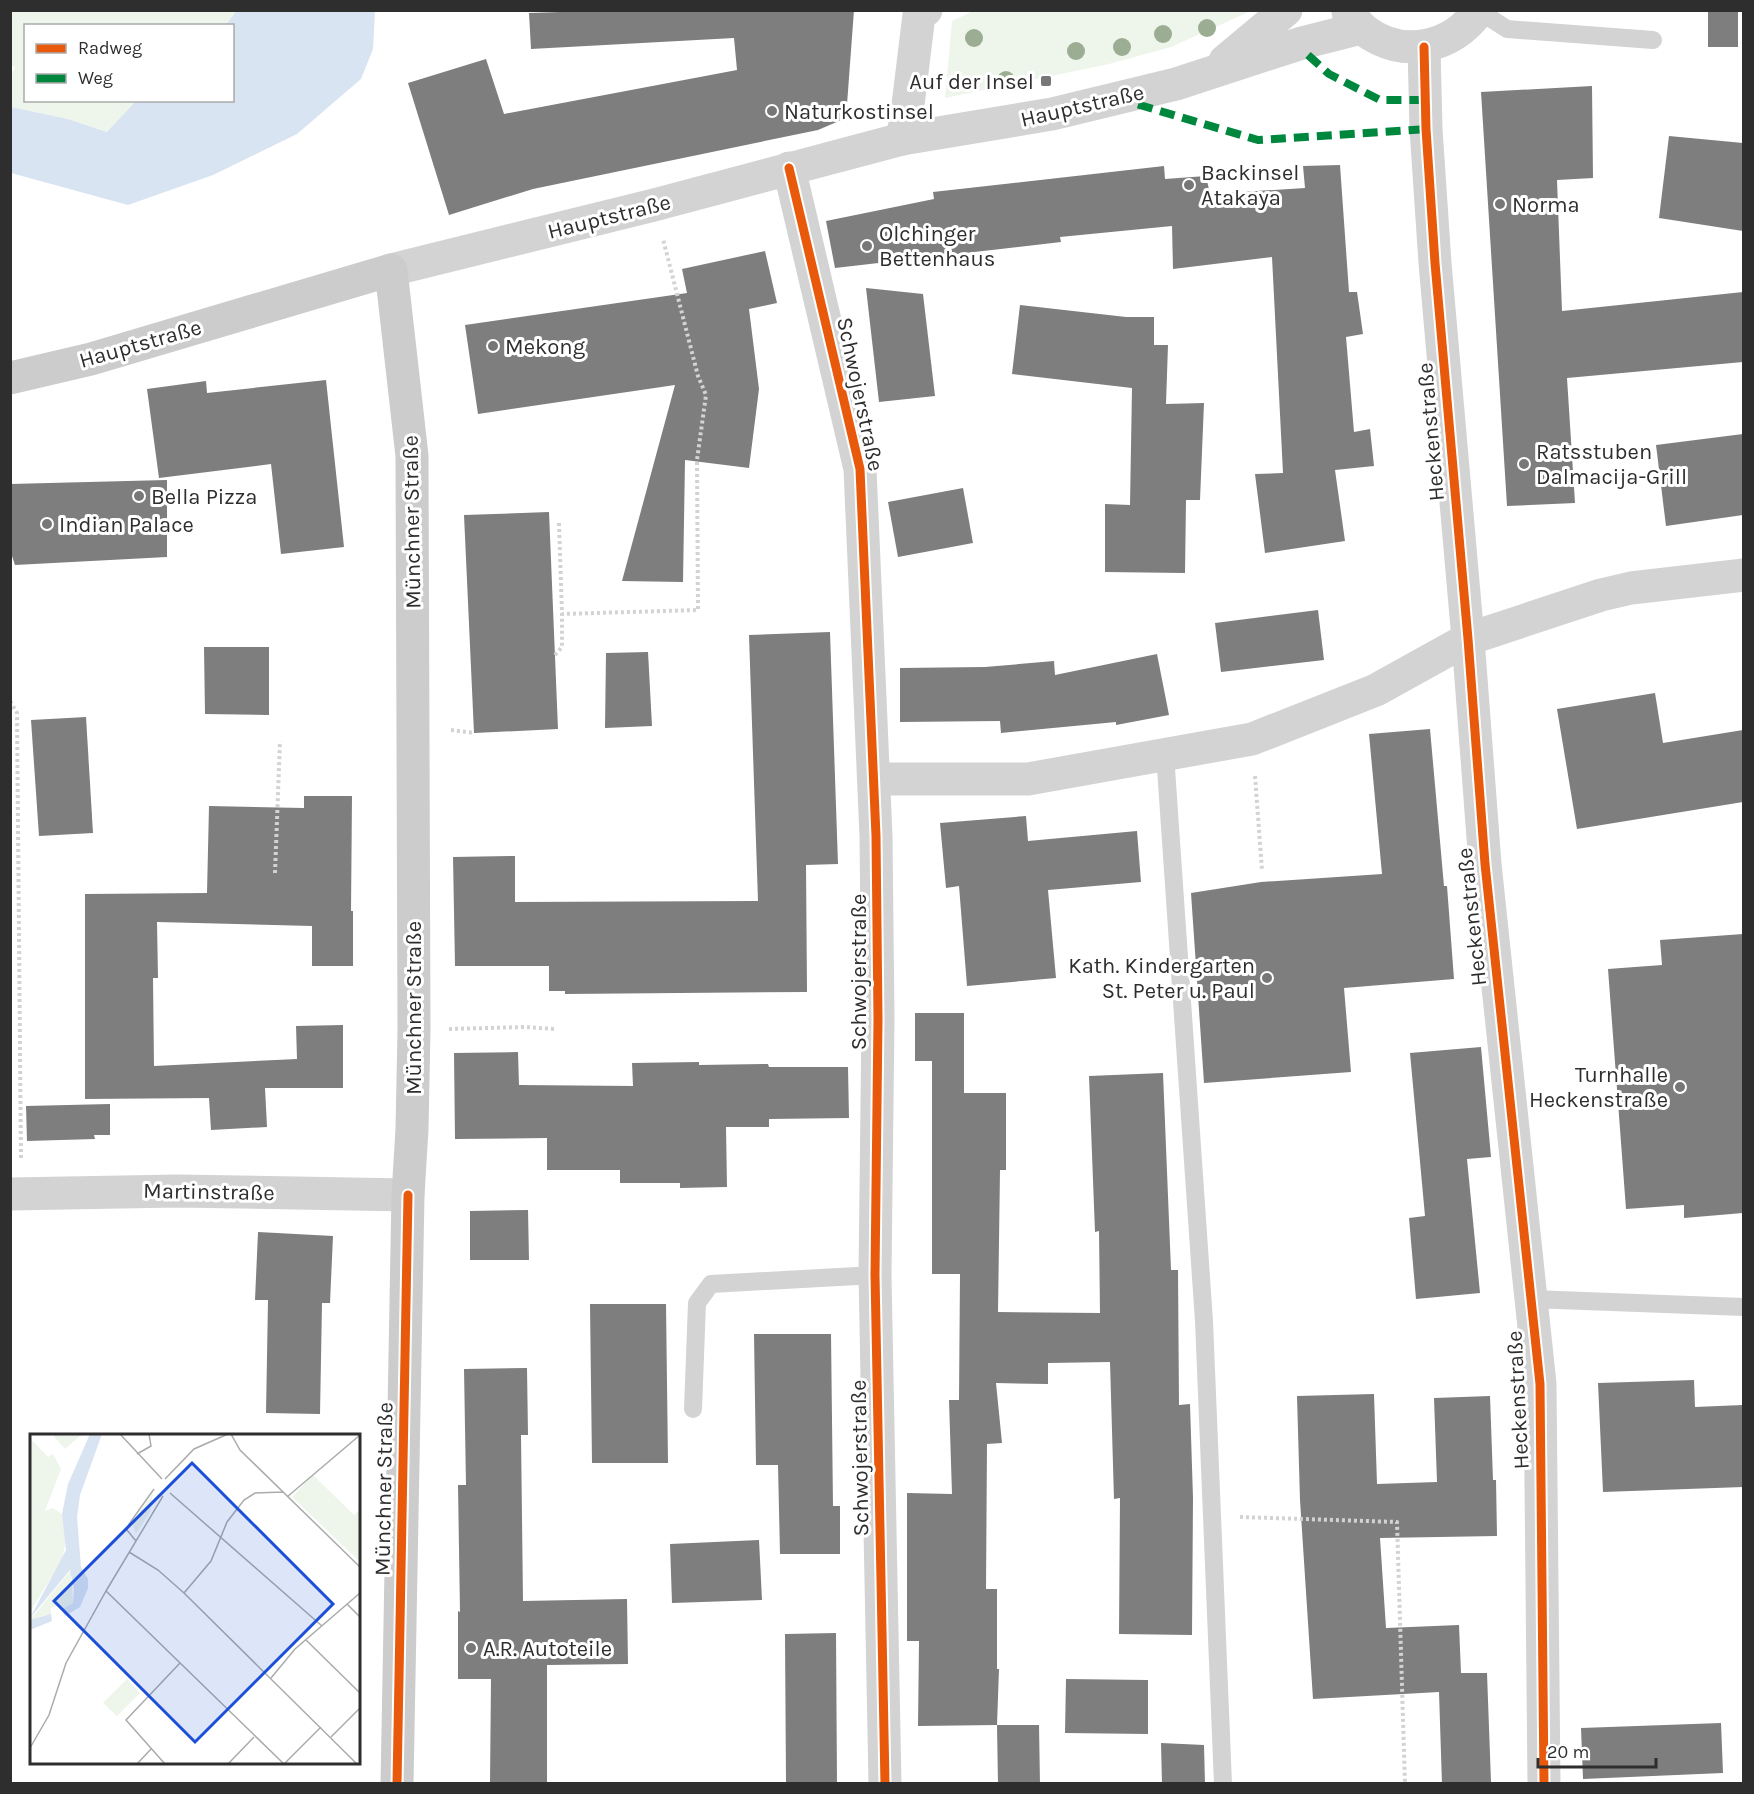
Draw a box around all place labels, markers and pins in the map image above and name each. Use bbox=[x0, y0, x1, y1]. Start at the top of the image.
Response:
place label: Auf der Insel bbox=[909, 69, 1034, 95]
marker: Auf der Insel bbox=[1039, 74, 1053, 88]
place label: Naturkostinsel bbox=[784, 99, 934, 125]
marker: Naturkostinsel bbox=[765, 104, 779, 118]
place label: Backinsel Atakaya bbox=[1201, 160, 1299, 211]
marker: Backinsel Atakaya bbox=[1182, 178, 1196, 192]
place label: Norma bbox=[1512, 192, 1580, 218]
marker: Norma bbox=[1493, 197, 1507, 211]
place label: Olchinger Bettenhaus bbox=[879, 221, 995, 272]
marker: Olchinger Bettenhaus bbox=[860, 239, 874, 253]
place label: Mekong bbox=[505, 334, 586, 360]
marker: Mekong bbox=[486, 339, 500, 353]
place label: Ratsstuben Dalmacija-Grill bbox=[1536, 439, 1687, 490]
marker: Ratsstuben Dalmacija-Grill bbox=[1517, 457, 1531, 471]
place label: Bella Pizza bbox=[151, 484, 257, 510]
marker: Bella Pizza bbox=[132, 489, 146, 503]
place label: Indian Palace bbox=[59, 512, 194, 538]
marker: Indian Palace bbox=[40, 517, 54, 531]
place label: Kath. Kindergarten St. Peter u. Paul bbox=[1068, 953, 1255, 1004]
marker: Kath. Kindergarten St. Peter u. Paul bbox=[1260, 971, 1274, 985]
place label: Turnhalle Heckenstraße bbox=[1529, 1062, 1668, 1113]
marker: Turnhalle Heckenstraße bbox=[1673, 1080, 1687, 1094]
place label: A.R. Autoteile bbox=[483, 1636, 612, 1662]
marker: A.R. Autoteile bbox=[464, 1641, 478, 1655]

